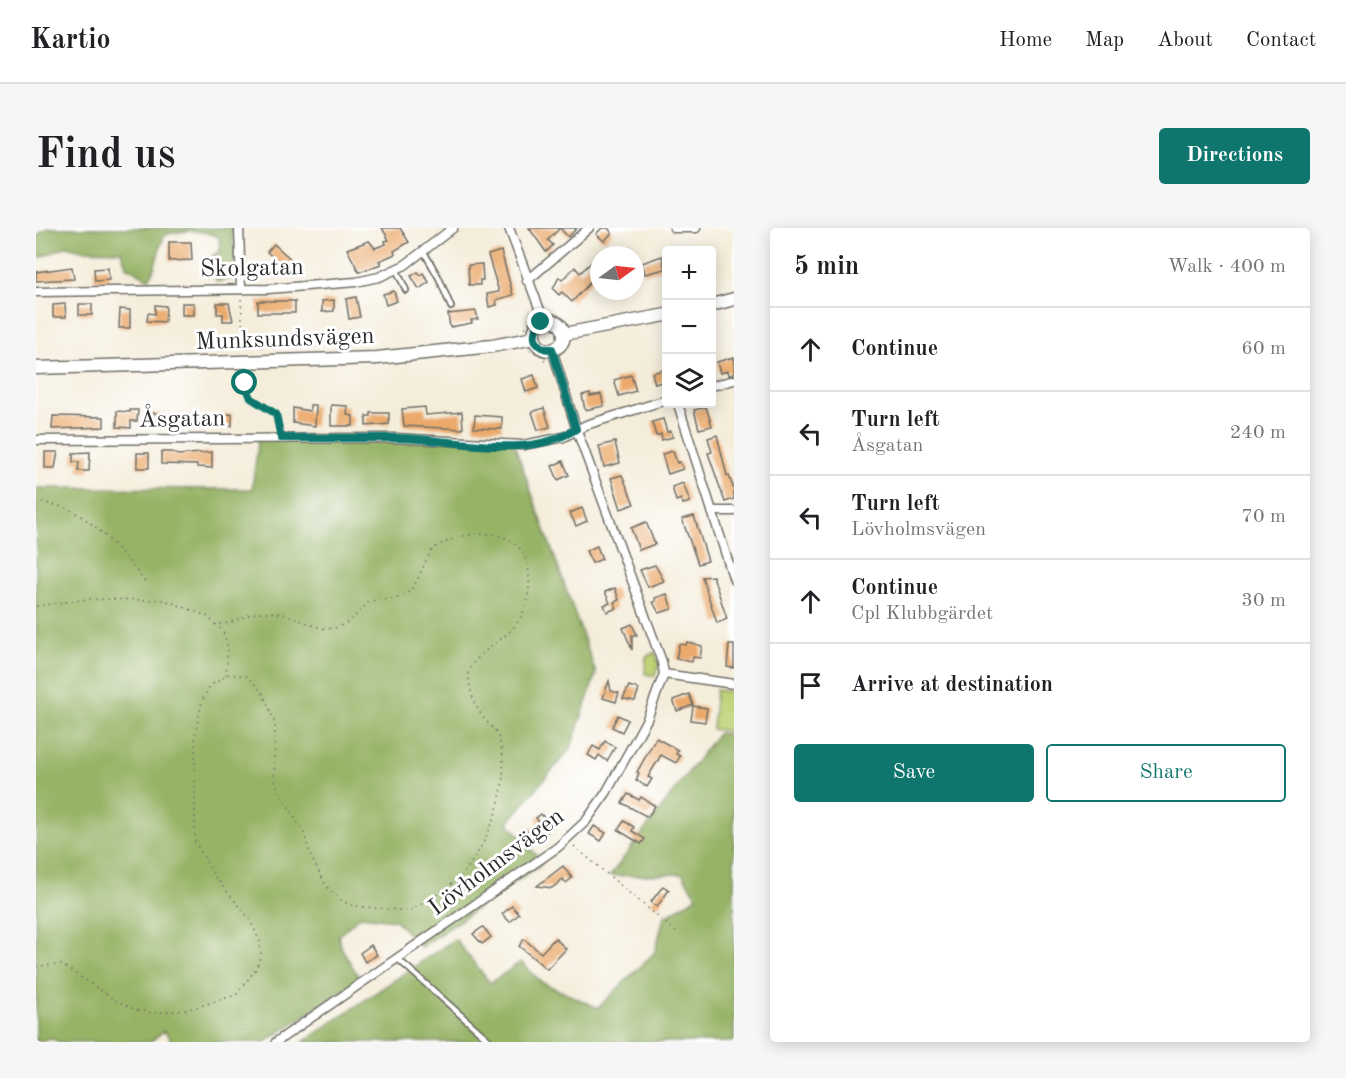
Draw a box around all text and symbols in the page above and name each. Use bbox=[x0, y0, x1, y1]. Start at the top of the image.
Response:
text: Kartio bbox=[30, 27, 111, 55]
text: Home bbox=[999, 30, 1052, 51]
text: Map bbox=[1085, 30, 1124, 51]
text: About bbox=[1157, 30, 1213, 51]
text: Contact bbox=[1246, 30, 1316, 51]
button: Directions bbox=[1159, 128, 1310, 184]
text: Find us bbox=[36, 135, 175, 177]
north arrow bbox=[590, 246, 644, 300]
map controls bbox=[662, 246, 716, 408]
button: + bbox=[662, 246, 716, 300]
text: 5 min bbox=[794, 254, 859, 280]
street label: Skolgatan bbox=[200, 256, 304, 282]
text: Walk · 400 m bbox=[1167, 257, 1286, 277]
button: − bbox=[662, 300, 716, 354]
route end bbox=[527, 308, 553, 334]
street label: Munksundsvägen bbox=[195, 325, 375, 355]
icon: ahead bbox=[794, 333, 827, 366]
text: Continue bbox=[851, 338, 938, 360]
text: 60 m bbox=[1241, 339, 1286, 359]
button: layers bbox=[662, 354, 716, 408]
route start bbox=[231, 369, 257, 395]
street label: Åsgatan bbox=[138, 402, 226, 433]
text: Turn left bbox=[851, 409, 940, 431]
icon: left bbox=[794, 417, 827, 450]
text: 240 m bbox=[1230, 423, 1286, 443]
text: Åsgatan bbox=[851, 436, 923, 456]
text: Turn left bbox=[851, 493, 940, 515]
icon: left bbox=[794, 501, 827, 534]
text: 70 m bbox=[1241, 507, 1286, 527]
text: Lövholmsvägen bbox=[851, 520, 986, 540]
text: Continue bbox=[851, 577, 938, 599]
icon: ahead bbox=[794, 585, 827, 618]
text: 30 m bbox=[1241, 591, 1286, 611]
text: Cpl Klubbgärdet bbox=[851, 604, 993, 624]
icon: arrive bbox=[794, 669, 827, 702]
text: Arrive at destination bbox=[851, 674, 1053, 696]
button: Save bbox=[794, 744, 1034, 802]
button: Share bbox=[1046, 744, 1286, 802]
street label: Lövholmsvägen bbox=[425, 805, 569, 921]

